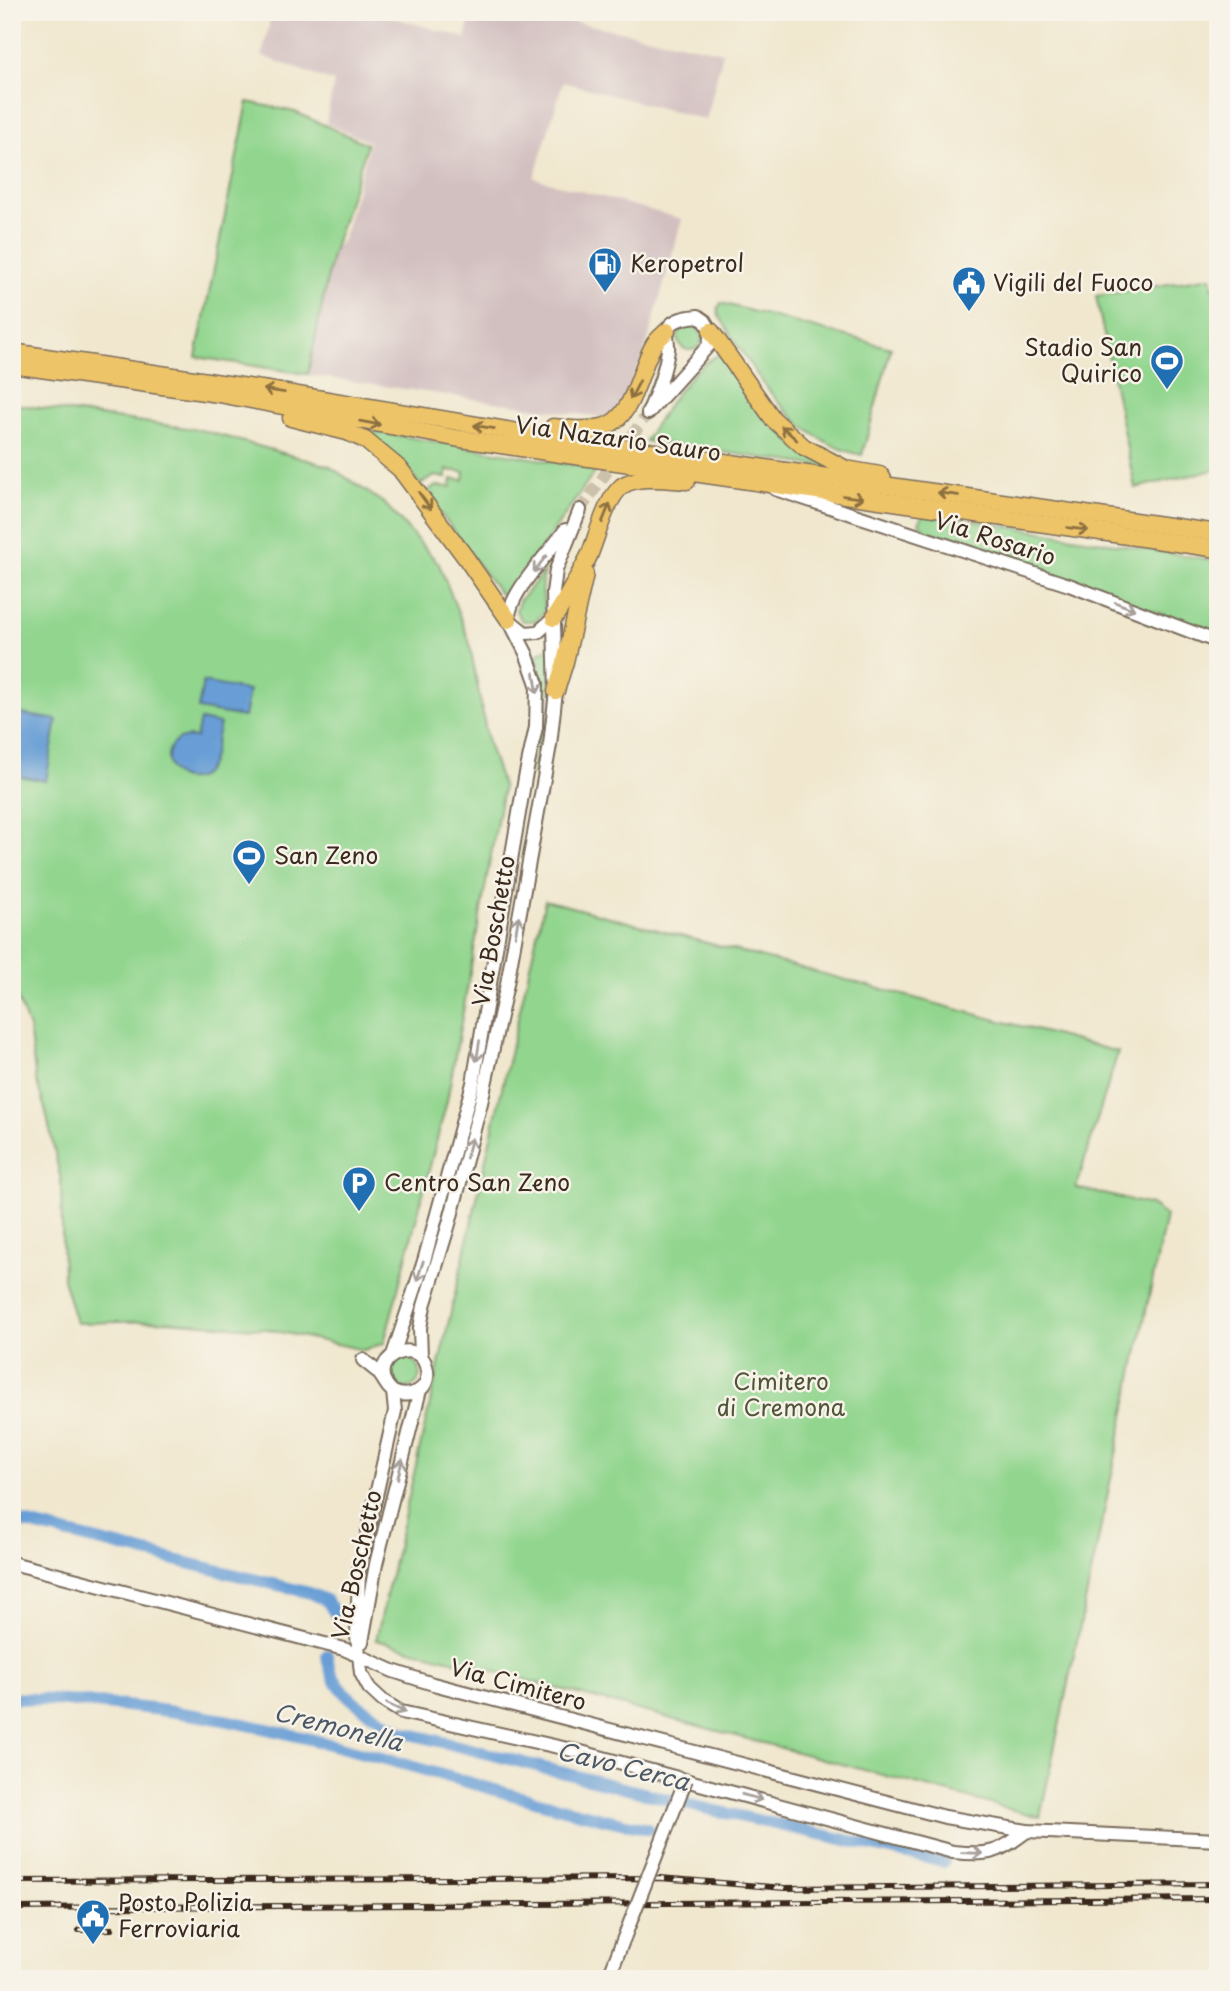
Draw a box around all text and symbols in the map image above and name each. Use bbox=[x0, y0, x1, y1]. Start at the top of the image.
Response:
fuel station icon: Keropetrol bbox=[586, 245, 624, 294]
place label: Keropetrol bbox=[630, 245, 744, 280]
public building icon: Vigili del Fuoco bbox=[950, 264, 988, 313]
place label: Vigili del Fuoco bbox=[993, 264, 1154, 299]
place label: Stadio San Quirico bbox=[1024, 329, 1142, 390]
sports icon: Stadio San Quirico bbox=[1148, 342, 1186, 391]
one-way arrow bbox=[627, 379, 641, 400]
one-way arrow bbox=[264, 384, 286, 397]
street label: Via Nazario Sauro bbox=[513, 406, 723, 469]
one-way arrow bbox=[358, 417, 381, 430]
one-way arrow bbox=[473, 420, 496, 433]
one-way arrow bbox=[780, 425, 798, 441]
one-way arrow bbox=[937, 488, 960, 501]
one-way arrow bbox=[418, 491, 432, 510]
one-way arrow bbox=[841, 491, 864, 504]
street label: Via Rosario bbox=[930, 502, 1061, 574]
one-way arrow bbox=[600, 503, 613, 525]
one-way arrow bbox=[1066, 523, 1089, 536]
one-way arrow bbox=[533, 554, 548, 572]
one-way arrow bbox=[1113, 601, 1135, 614]
one-way arrow bbox=[530, 671, 543, 694]
sports icon: San Zeno bbox=[230, 837, 268, 886]
place label: San Zeno bbox=[274, 837, 378, 872]
street label: Via Boschetto bbox=[462, 852, 523, 1009]
one-way arrow bbox=[511, 915, 524, 938]
one-way arrow bbox=[471, 1040, 484, 1062]
one-way arrow bbox=[463, 1138, 476, 1160]
parking icon: Centro San Zeno bbox=[340, 1164, 378, 1213]
place label: Centro San Zeno bbox=[384, 1164, 570, 1199]
one-way arrow bbox=[413, 1260, 425, 1282]
park label: Cimitero di Cremona bbox=[717, 1363, 846, 1424]
one-way arrow bbox=[394, 1459, 407, 1481]
street label: Via Boschetto bbox=[321, 1486, 390, 1643]
street label: Via Cimitero bbox=[446, 1649, 591, 1719]
water label: Cremonella bbox=[270, 1693, 408, 1760]
one-way arrow bbox=[385, 1701, 406, 1715]
water label: Cavo Cerca bbox=[554, 1731, 694, 1799]
one-way arrow bbox=[740, 1791, 762, 1804]
one-way arrow bbox=[960, 1846, 983, 1859]
place label: Posto Polizia Ferroviaria bbox=[118, 1884, 253, 1945]
public building icon: Posto Polizia Ferroviaria bbox=[74, 1897, 112, 1946]

